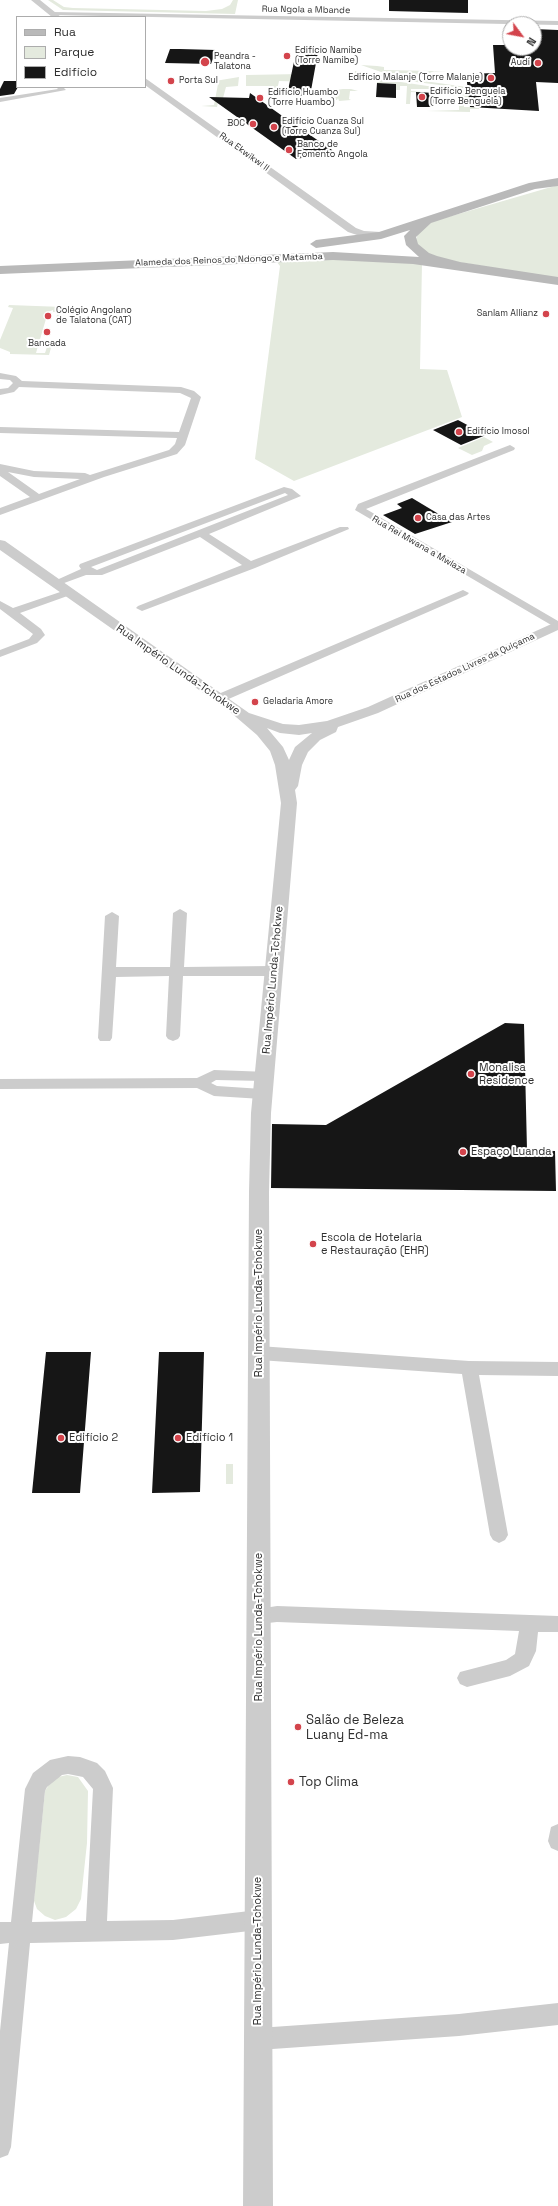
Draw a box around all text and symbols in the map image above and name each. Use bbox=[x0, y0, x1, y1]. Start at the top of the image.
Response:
street label: Rua Ngola a Mbande bbox=[262, 4, 350, 16]
legend bbox=[16, 16, 146, 88]
north arrow bbox=[502, 16, 542, 56]
text: Rua bbox=[54, 24, 76, 40]
text: N bbox=[523, 35, 539, 49]
text: Parque bbox=[54, 44, 94, 60]
place label: Edifício Namibe (Torre Namibe) bbox=[295, 46, 362, 67]
marker: Edifício Namibe (Torre Namibe) bbox=[282, 51, 292, 61]
place label: Peandra - Talatona bbox=[214, 52, 256, 73]
marker: Peandra - Talatona bbox=[199, 56, 211, 68]
place label: Audi bbox=[511, 58, 530, 68]
marker: Audi bbox=[533, 58, 543, 68]
text: Edifício bbox=[54, 64, 97, 80]
place label: Edifício Malanje (Torre Malanje) bbox=[348, 73, 483, 83]
marker: Edifício Malanje (Torre Malanje) bbox=[486, 73, 496, 83]
marker: Porta Sul bbox=[166, 76, 176, 86]
place label: Porta Sul bbox=[179, 76, 218, 86]
place label: Edifício Benguela (Torre Benguela) bbox=[430, 87, 506, 108]
place label: Edifício Huambo (Torre Huambo) bbox=[268, 88, 338, 109]
marker: Edifício Benguela (Torre Benguela) bbox=[417, 92, 427, 102]
marker: Edifício Huambo (Torre Huambo) bbox=[255, 93, 265, 103]
place label: Edifício Cuanza Sul (Torre Cuanza Sul) bbox=[282, 117, 364, 138]
place label: BOC bbox=[227, 119, 245, 129]
marker: BOC bbox=[248, 119, 258, 129]
marker: Edifício Cuanza Sul (Torre Cuanza Sul) bbox=[269, 122, 279, 132]
street label: Rua Ekwikwi II bbox=[217, 130, 271, 174]
place label: Banco de Fomento Angola bbox=[297, 140, 368, 161]
marker: Banco de Fomento Angola bbox=[284, 145, 294, 155]
street label: Alameda dos Reinos do Ndongo e Matamba bbox=[135, 251, 323, 269]
place label: Colégio Angolano de Talatona (CAT) bbox=[56, 306, 132, 327]
place label: Sanlam Allianz bbox=[477, 309, 538, 319]
marker: Sanlam Allianz bbox=[541, 309, 551, 319]
marker: Colégio Angolano de Talatona (CAT) bbox=[43, 311, 53, 321]
marker: Bancada bbox=[42, 327, 52, 337]
place label: Bancada bbox=[28, 339, 66, 349]
marker: Edifício Imosol bbox=[454, 427, 464, 437]
place label: Edifício Imosol bbox=[467, 427, 530, 437]
marker: Casa das Artes bbox=[413, 513, 423, 523]
place label: Casa das Artes bbox=[426, 513, 490, 523]
street label: Rua Rei Mwana a Mwlaza bbox=[370, 514, 468, 576]
street label: Rua Império Lunda-Tchokwe bbox=[113, 622, 243, 718]
street label: Rua dos Estados Livres da Quiçama bbox=[394, 631, 536, 705]
marker: Geladaria Amore bbox=[250, 697, 260, 707]
place label: Geladaria Amore bbox=[263, 697, 333, 707]
street label: Rua Império Lunda-Tchokwe bbox=[260, 905, 286, 1055]
place label: Monalisa Residence bbox=[479, 1061, 534, 1087]
marker: Monalisa Residence bbox=[466, 1069, 476, 1079]
place label: Espaço Luanda bbox=[471, 1145, 552, 1159]
marker: Espaço Luanda bbox=[458, 1147, 468, 1157]
street label: Rua Império Lunda-Tchokwe bbox=[252, 1229, 266, 1377]
place label: Escola de Hotelaria e Restauração (EHR) bbox=[321, 1231, 429, 1257]
marker: Escola de Hotelaria e Restauração (EHR) bbox=[308, 1239, 318, 1249]
place label: Edifício 2 bbox=[69, 1431, 118, 1445]
place label: Edifício 1 bbox=[186, 1431, 233, 1445]
marker: Edifício 2 bbox=[56, 1433, 66, 1443]
marker: Edifício 1 bbox=[173, 1433, 183, 1443]
street label: Rua Império Lunda-Tchokwe bbox=[252, 1553, 266, 1701]
place label: Salão de Beleza Luany Ed-ma bbox=[306, 1712, 404, 1743]
marker: Salão de Beleza Luany Ed-ma bbox=[293, 1722, 303, 1732]
place label: Top Clima bbox=[299, 1774, 358, 1790]
marker: Top Clima bbox=[286, 1777, 296, 1787]
street label: Rua Império Lunda-Tchokwe bbox=[251, 1877, 265, 2025]

